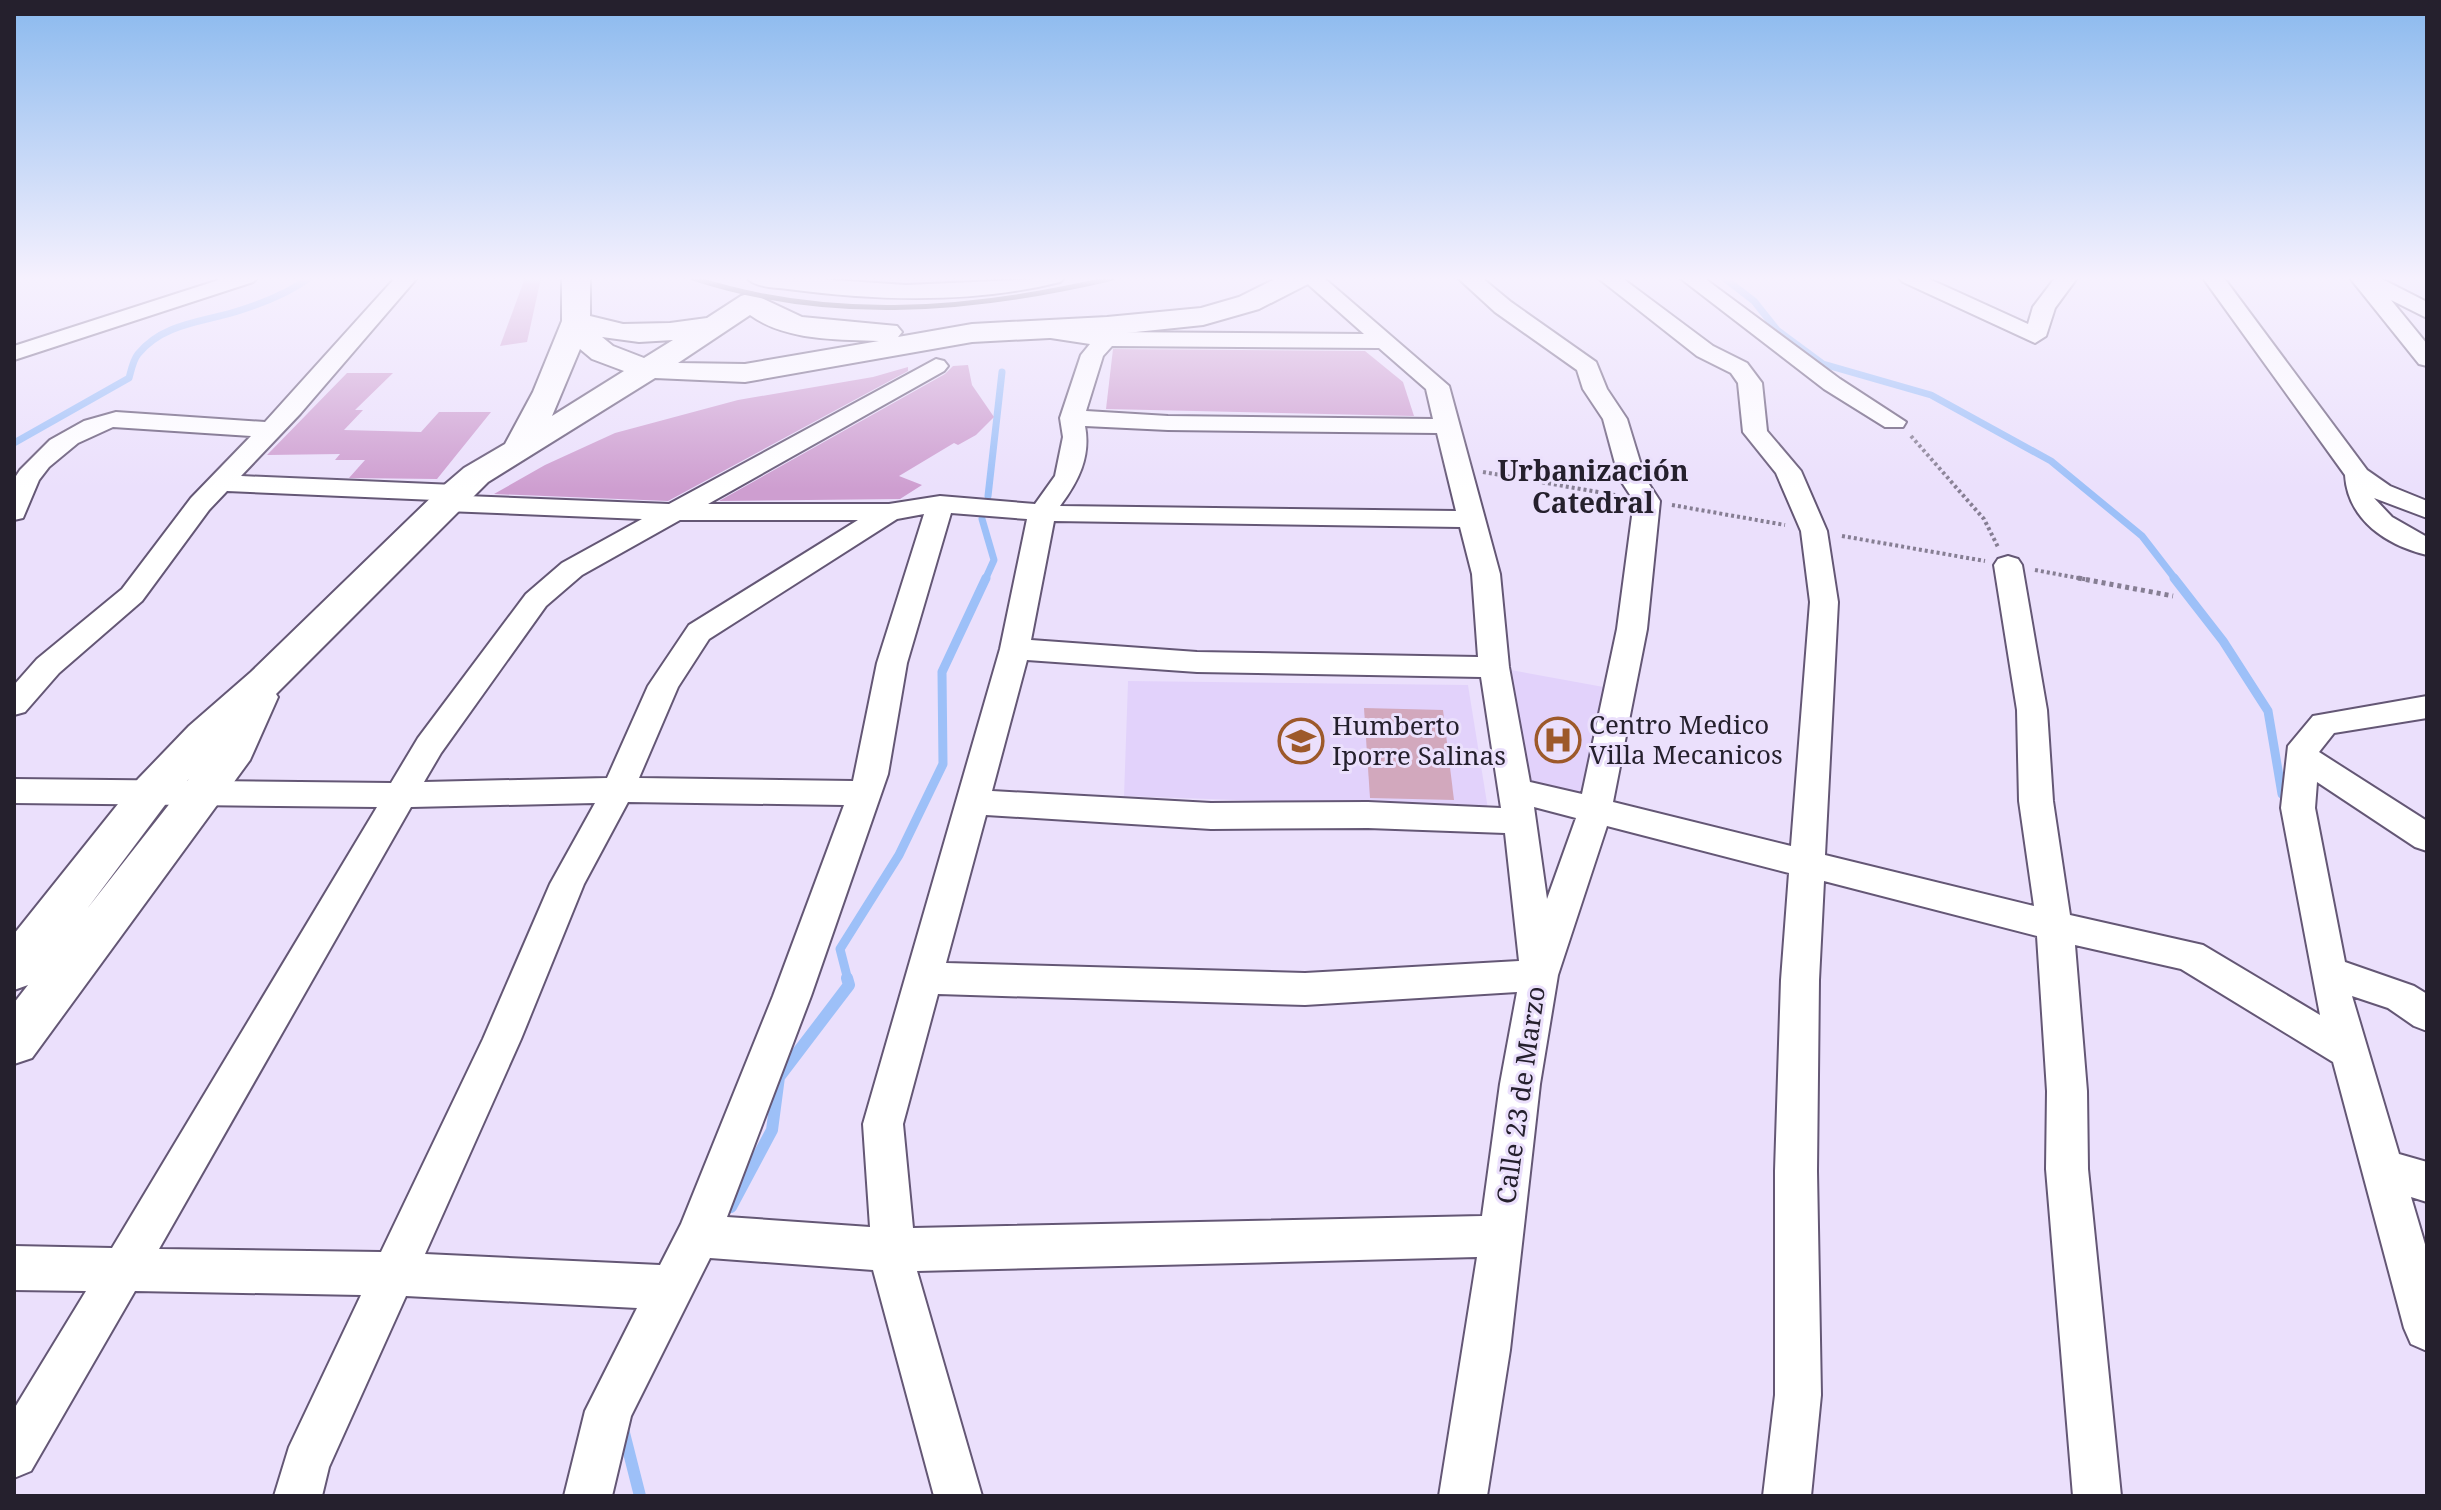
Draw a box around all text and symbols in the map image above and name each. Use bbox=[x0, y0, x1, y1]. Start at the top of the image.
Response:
district label: Urbanización Catedral bbox=[1497, 451, 1689, 521]
place label: Centro Medico Villa Mecanicos bbox=[1589, 706, 1783, 772]
place label: Humberto Iporre Salinas bbox=[1332, 707, 1506, 773]
hospital icon: Centro Medico Villa Mecanicos bbox=[1534, 716, 1582, 764]
school or university icon: Humberto Iporre Salinas bbox=[1277, 717, 1325, 765]
street label: Calle 23 de Marzo bbox=[1487, 984, 1553, 1206]

